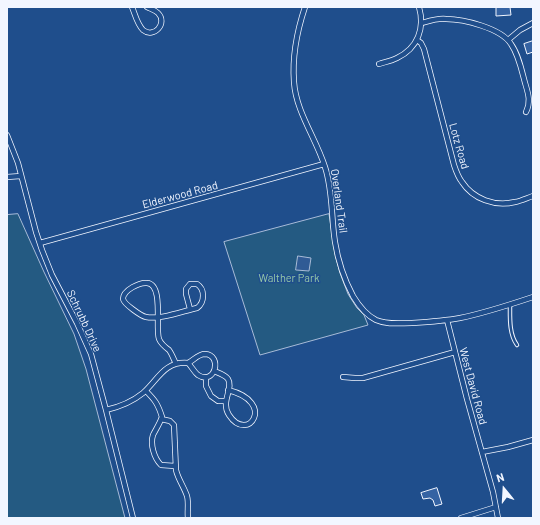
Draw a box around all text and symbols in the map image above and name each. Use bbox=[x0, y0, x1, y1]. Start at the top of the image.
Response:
street label: Lotz Road bbox=[446, 121, 472, 171]
street label: Overland Trail bbox=[328, 168, 350, 234]
street label: Elderwood Road bbox=[141, 179, 219, 211]
park label: Walther Park bbox=[259, 271, 319, 285]
street label: Schrubb Drive bbox=[64, 288, 104, 354]
street label: West David Road bbox=[456, 346, 490, 426]
north arrow bbox=[484, 469, 524, 509]
text: N bbox=[495, 470, 506, 484]

